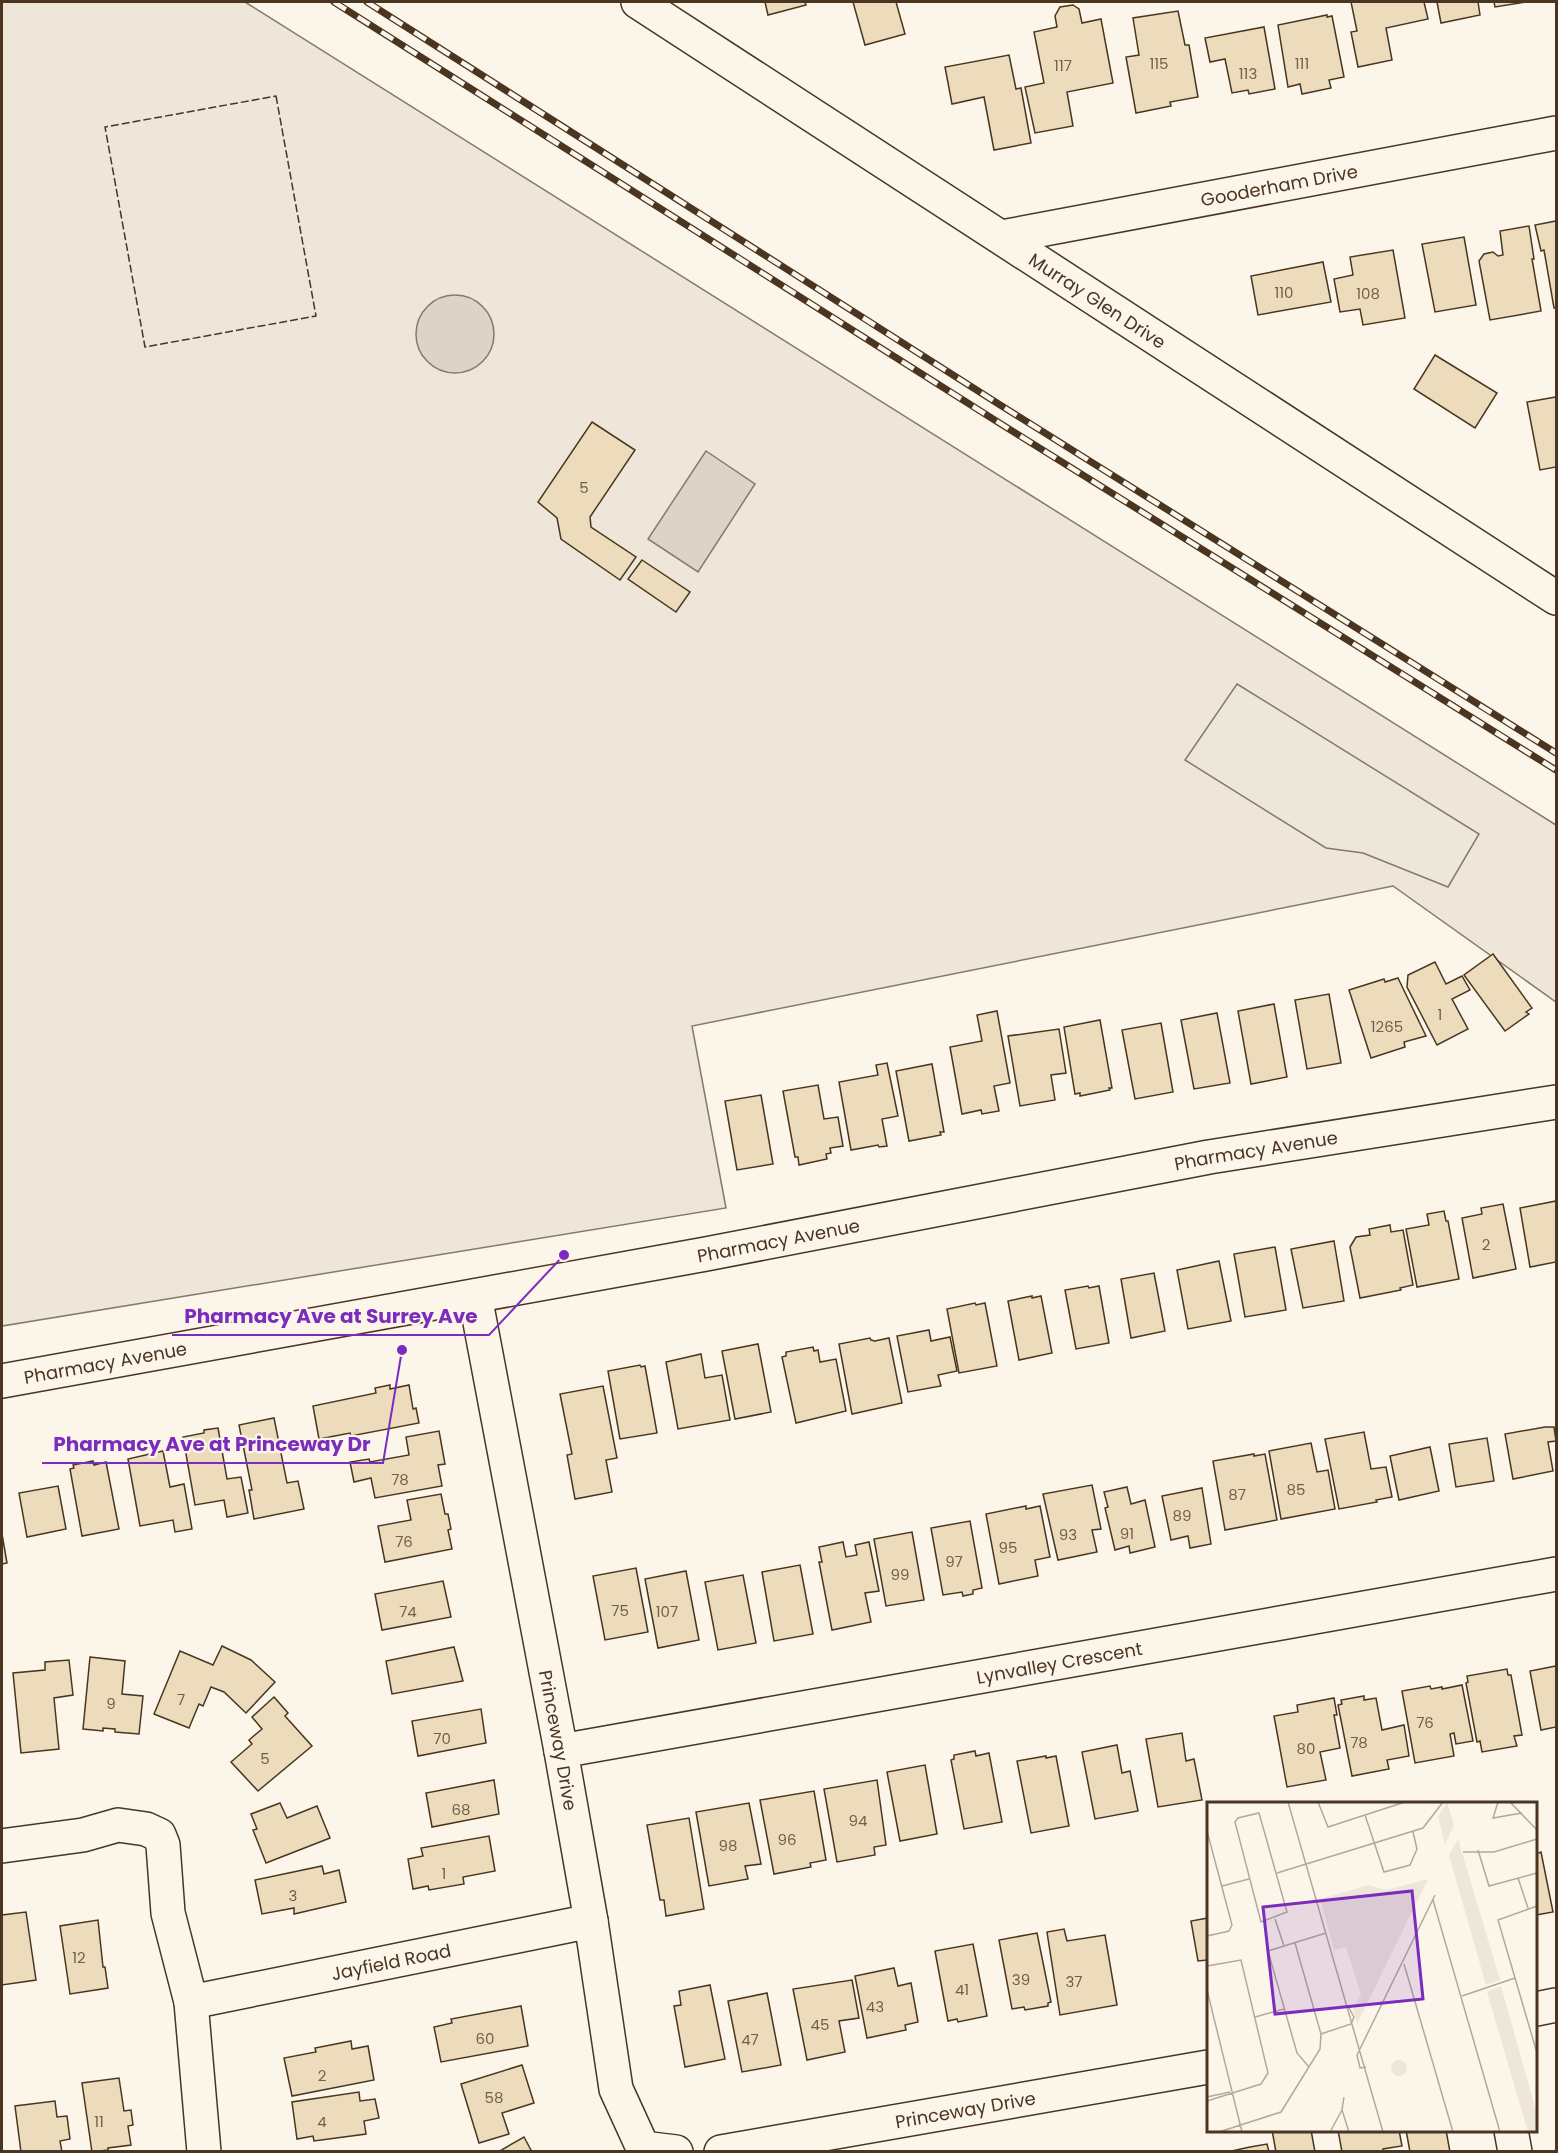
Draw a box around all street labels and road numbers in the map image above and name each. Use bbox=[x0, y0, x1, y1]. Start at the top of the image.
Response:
street label: Gooderham Drive bbox=[1199, 158, 1360, 212]
street label: Murray Glen Drive bbox=[1024, 247, 1171, 354]
street label: Pharmacy Avenue bbox=[1172, 1124, 1339, 1176]
street label: Pharmacy Avenue bbox=[695, 1212, 862, 1268]
street label: Pharmacy Avenue bbox=[22, 1335, 189, 1389]
street label: Lynvalley Crescent bbox=[974, 1635, 1144, 1689]
street label: Princeway Drive bbox=[533, 1668, 584, 1812]
street label: Jayfield Road bbox=[329, 1937, 453, 1986]
street label: Princeway Drive bbox=[893, 2085, 1038, 2134]

